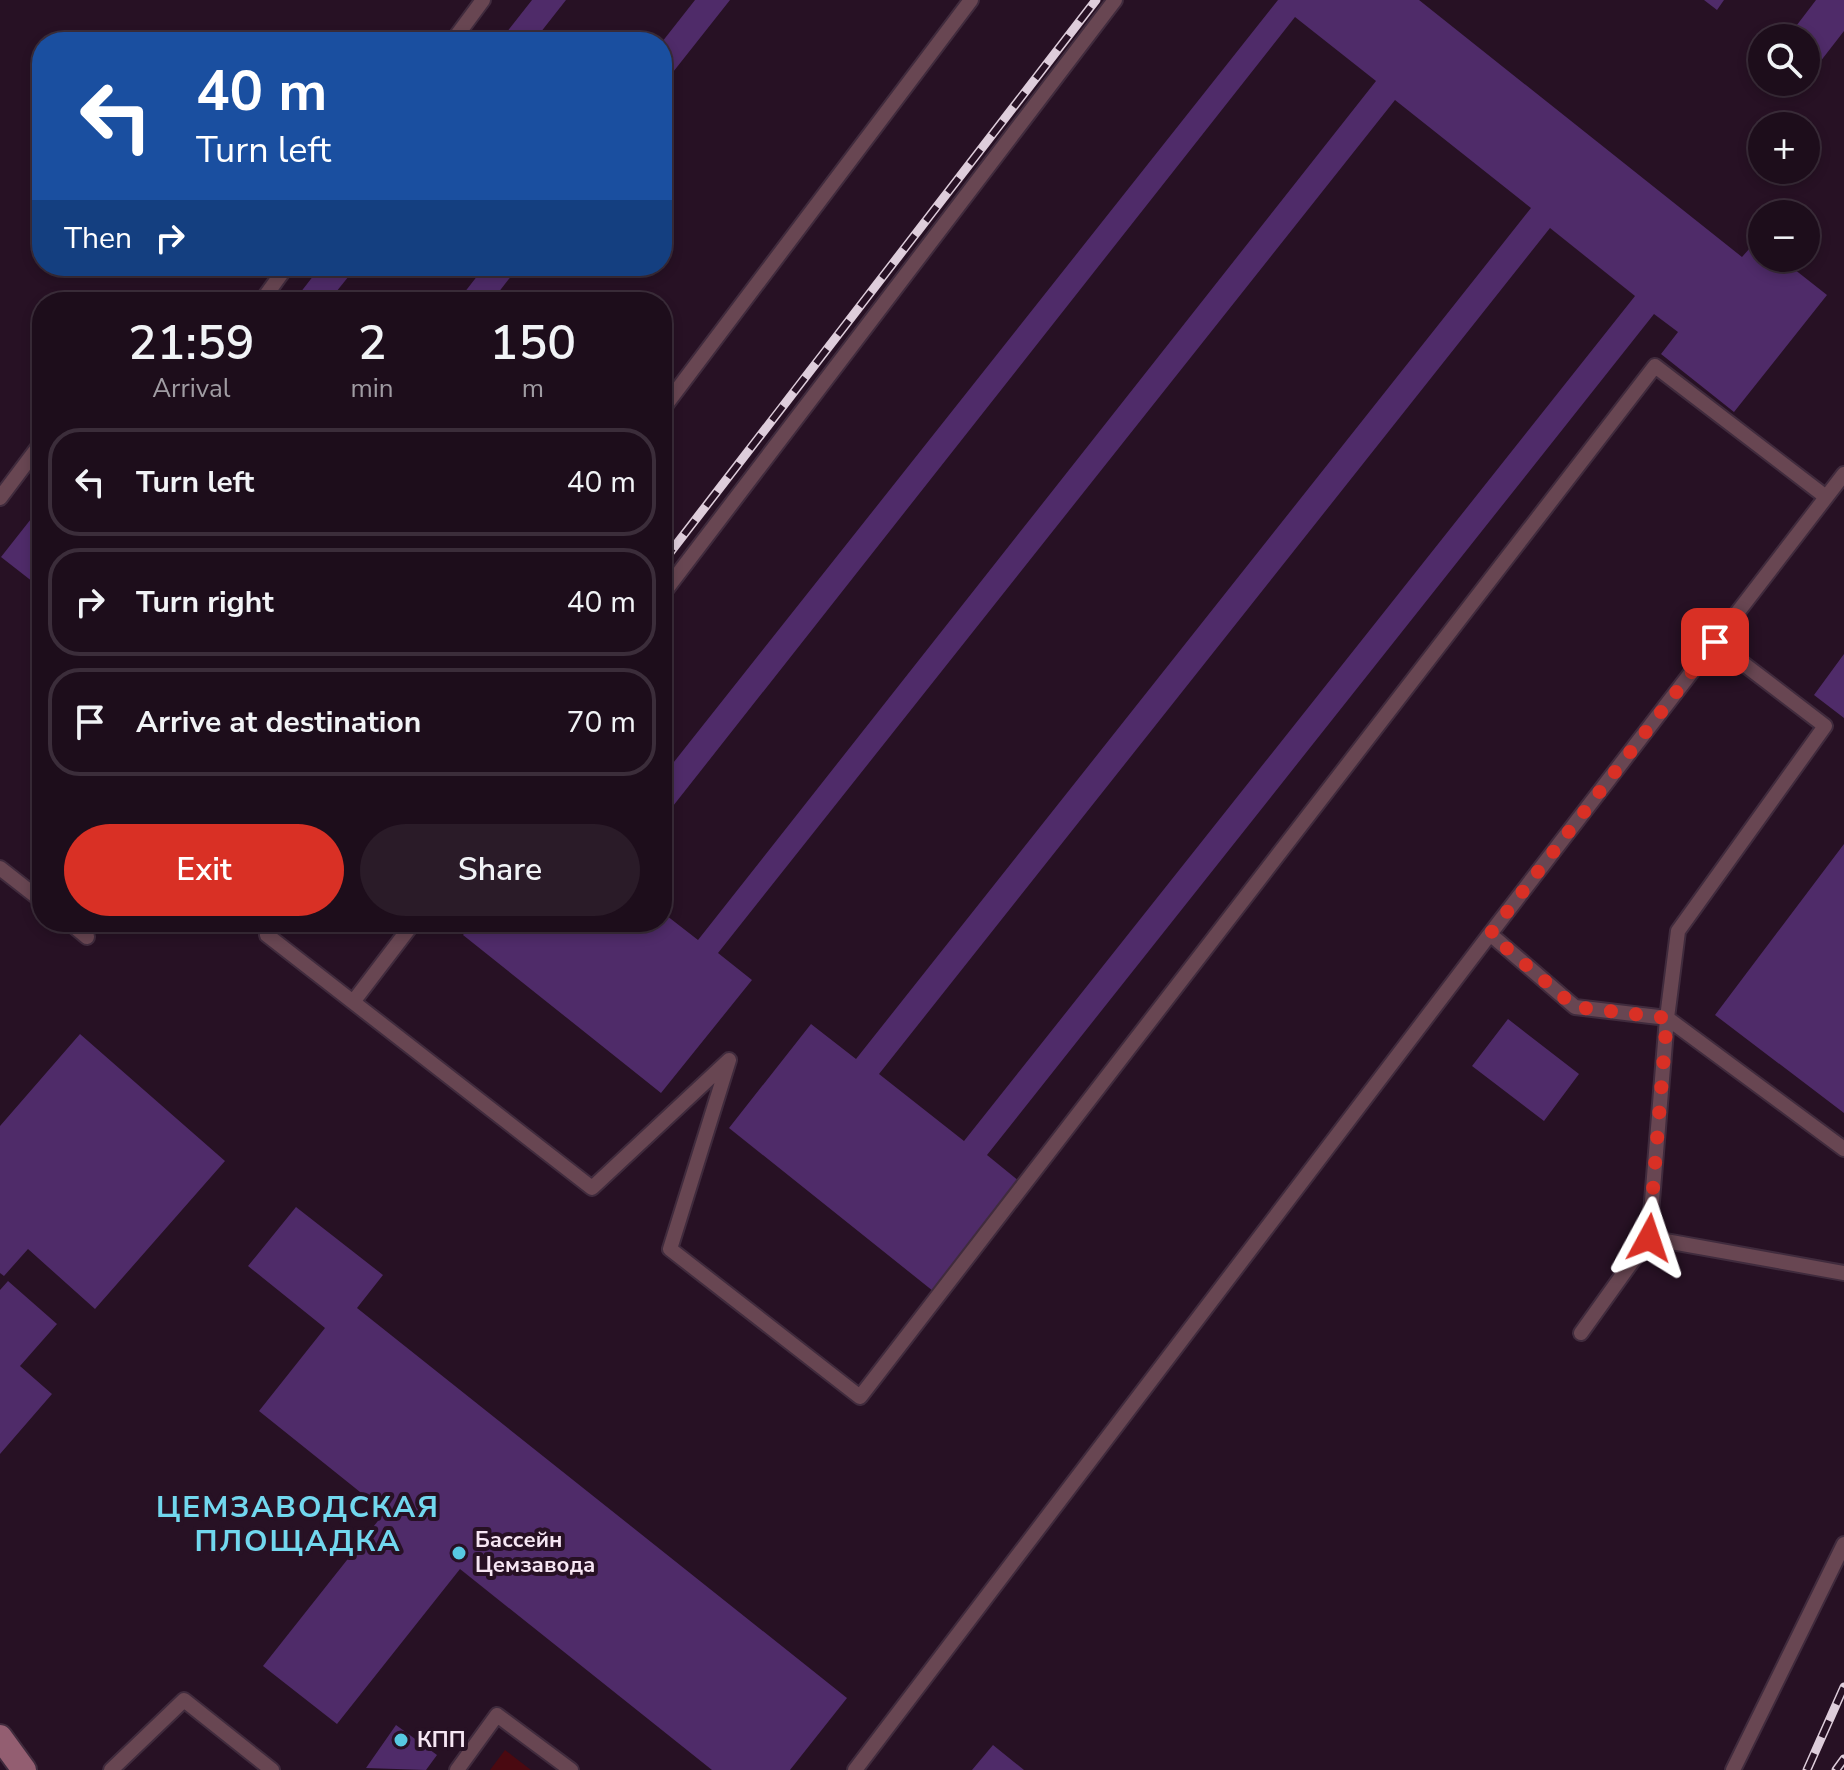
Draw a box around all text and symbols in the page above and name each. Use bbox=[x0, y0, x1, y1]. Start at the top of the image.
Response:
map controls bbox=[1748, 24, 1820, 272]
button: search bbox=[1748, 24, 1820, 96]
text: 40 m bbox=[196, 53, 327, 130]
icon: left bbox=[64, 64, 168, 168]
button: + bbox=[1748, 112, 1820, 184]
text: Turn left bbox=[196, 126, 331, 175]
button: − bbox=[1748, 200, 1820, 272]
icon: right bbox=[148, 216, 192, 260]
text: Then bbox=[64, 218, 132, 259]
text: 21:59 bbox=[128, 310, 255, 376]
text: 2 bbox=[358, 310, 386, 376]
text: 150 bbox=[490, 310, 576, 376]
text: Arrival bbox=[152, 371, 230, 406]
text: min bbox=[351, 371, 394, 406]
text: m bbox=[522, 371, 544, 406]
icon: left bbox=[68, 460, 112, 504]
text: Turn left bbox=[136, 462, 254, 503]
text: 40 m bbox=[567, 462, 636, 503]
icon: right bbox=[68, 580, 112, 624]
text: Turn right bbox=[136, 582, 274, 623]
text: 40 m bbox=[567, 582, 636, 623]
pin bbox=[1681, 608, 1749, 676]
icon: arrive bbox=[1693, 620, 1737, 664]
icon: arrive bbox=[68, 700, 112, 744]
text: Arrive at destination bbox=[136, 702, 421, 743]
text: 70 m bbox=[567, 702, 636, 743]
button: Exit bbox=[64, 824, 344, 916]
button: Share bbox=[360, 824, 640, 916]
position arrow bbox=[1607, 1196, 1691, 1280]
district label: ЦЕМЗАВОДСКАЯ ПЛОЩАДКА bbox=[156, 1487, 440, 1562]
place label: Бассейн Цемзавода bbox=[475, 1525, 595, 1580]
marker: Бассейн Цемзавода bbox=[450, 1544, 468, 1562]
place label: КПП bbox=[417, 1725, 466, 1755]
marker: КПП bbox=[392, 1731, 410, 1749]

